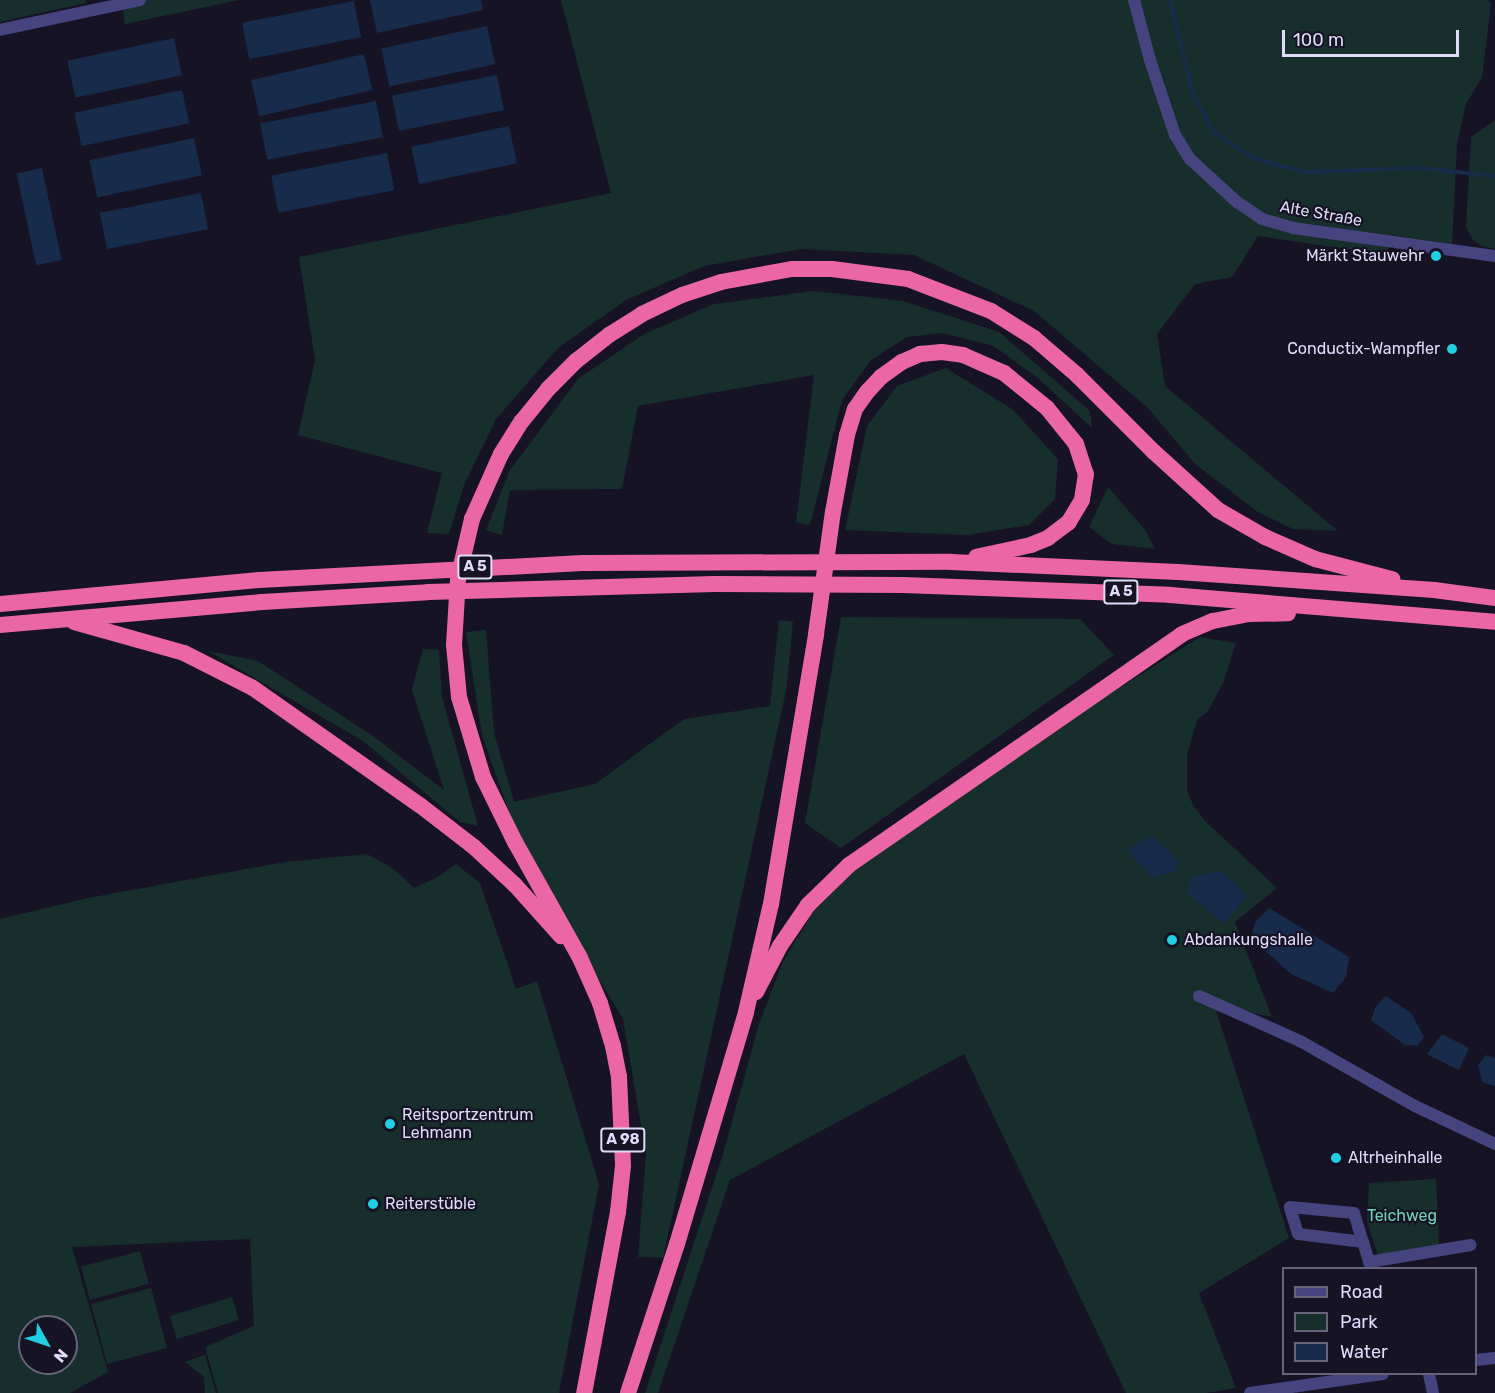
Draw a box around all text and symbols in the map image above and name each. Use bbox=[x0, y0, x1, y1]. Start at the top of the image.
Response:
scale bar bbox=[1285, 18, 1462, 56]
text: 100 m bbox=[1293, 29, 1344, 51]
street label: Alte Straße bbox=[1278, 197, 1364, 231]
place label: Märkt Stauwehr bbox=[1306, 246, 1424, 266]
marker: Märkt Stauwehr bbox=[1429, 249, 1443, 263]
place label: Conductix-Wampfler bbox=[1287, 339, 1440, 359]
marker: Conductix-Wampfler bbox=[1445, 342, 1459, 356]
road number: A 5 bbox=[457, 555, 493, 579]
road number: A 5 bbox=[1103, 580, 1139, 604]
place label: Abdankungshalle bbox=[1184, 930, 1313, 950]
marker: Abdankungshalle bbox=[1165, 933, 1179, 947]
place label: Reitsportzentrum Lehmann bbox=[402, 1105, 533, 1143]
marker: Reitsportzentrum Lehmann bbox=[383, 1117, 397, 1131]
road number: A 98 bbox=[599, 1128, 647, 1152]
place label: Altrheinhalle bbox=[1348, 1148, 1443, 1168]
marker: Altrheinhalle bbox=[1329, 1151, 1343, 1165]
place label: Reiterstüble bbox=[385, 1194, 476, 1214]
marker: Reiterstüble bbox=[366, 1197, 380, 1211]
park label: Teichweg bbox=[1367, 1206, 1437, 1226]
legend bbox=[1282, 1267, 1477, 1375]
text: Road bbox=[1340, 1281, 1383, 1303]
text: Park bbox=[1340, 1311, 1377, 1333]
north arrow bbox=[18, 1315, 78, 1375]
text: Water bbox=[1340, 1341, 1388, 1363]
text: N bbox=[50, 1345, 72, 1366]

